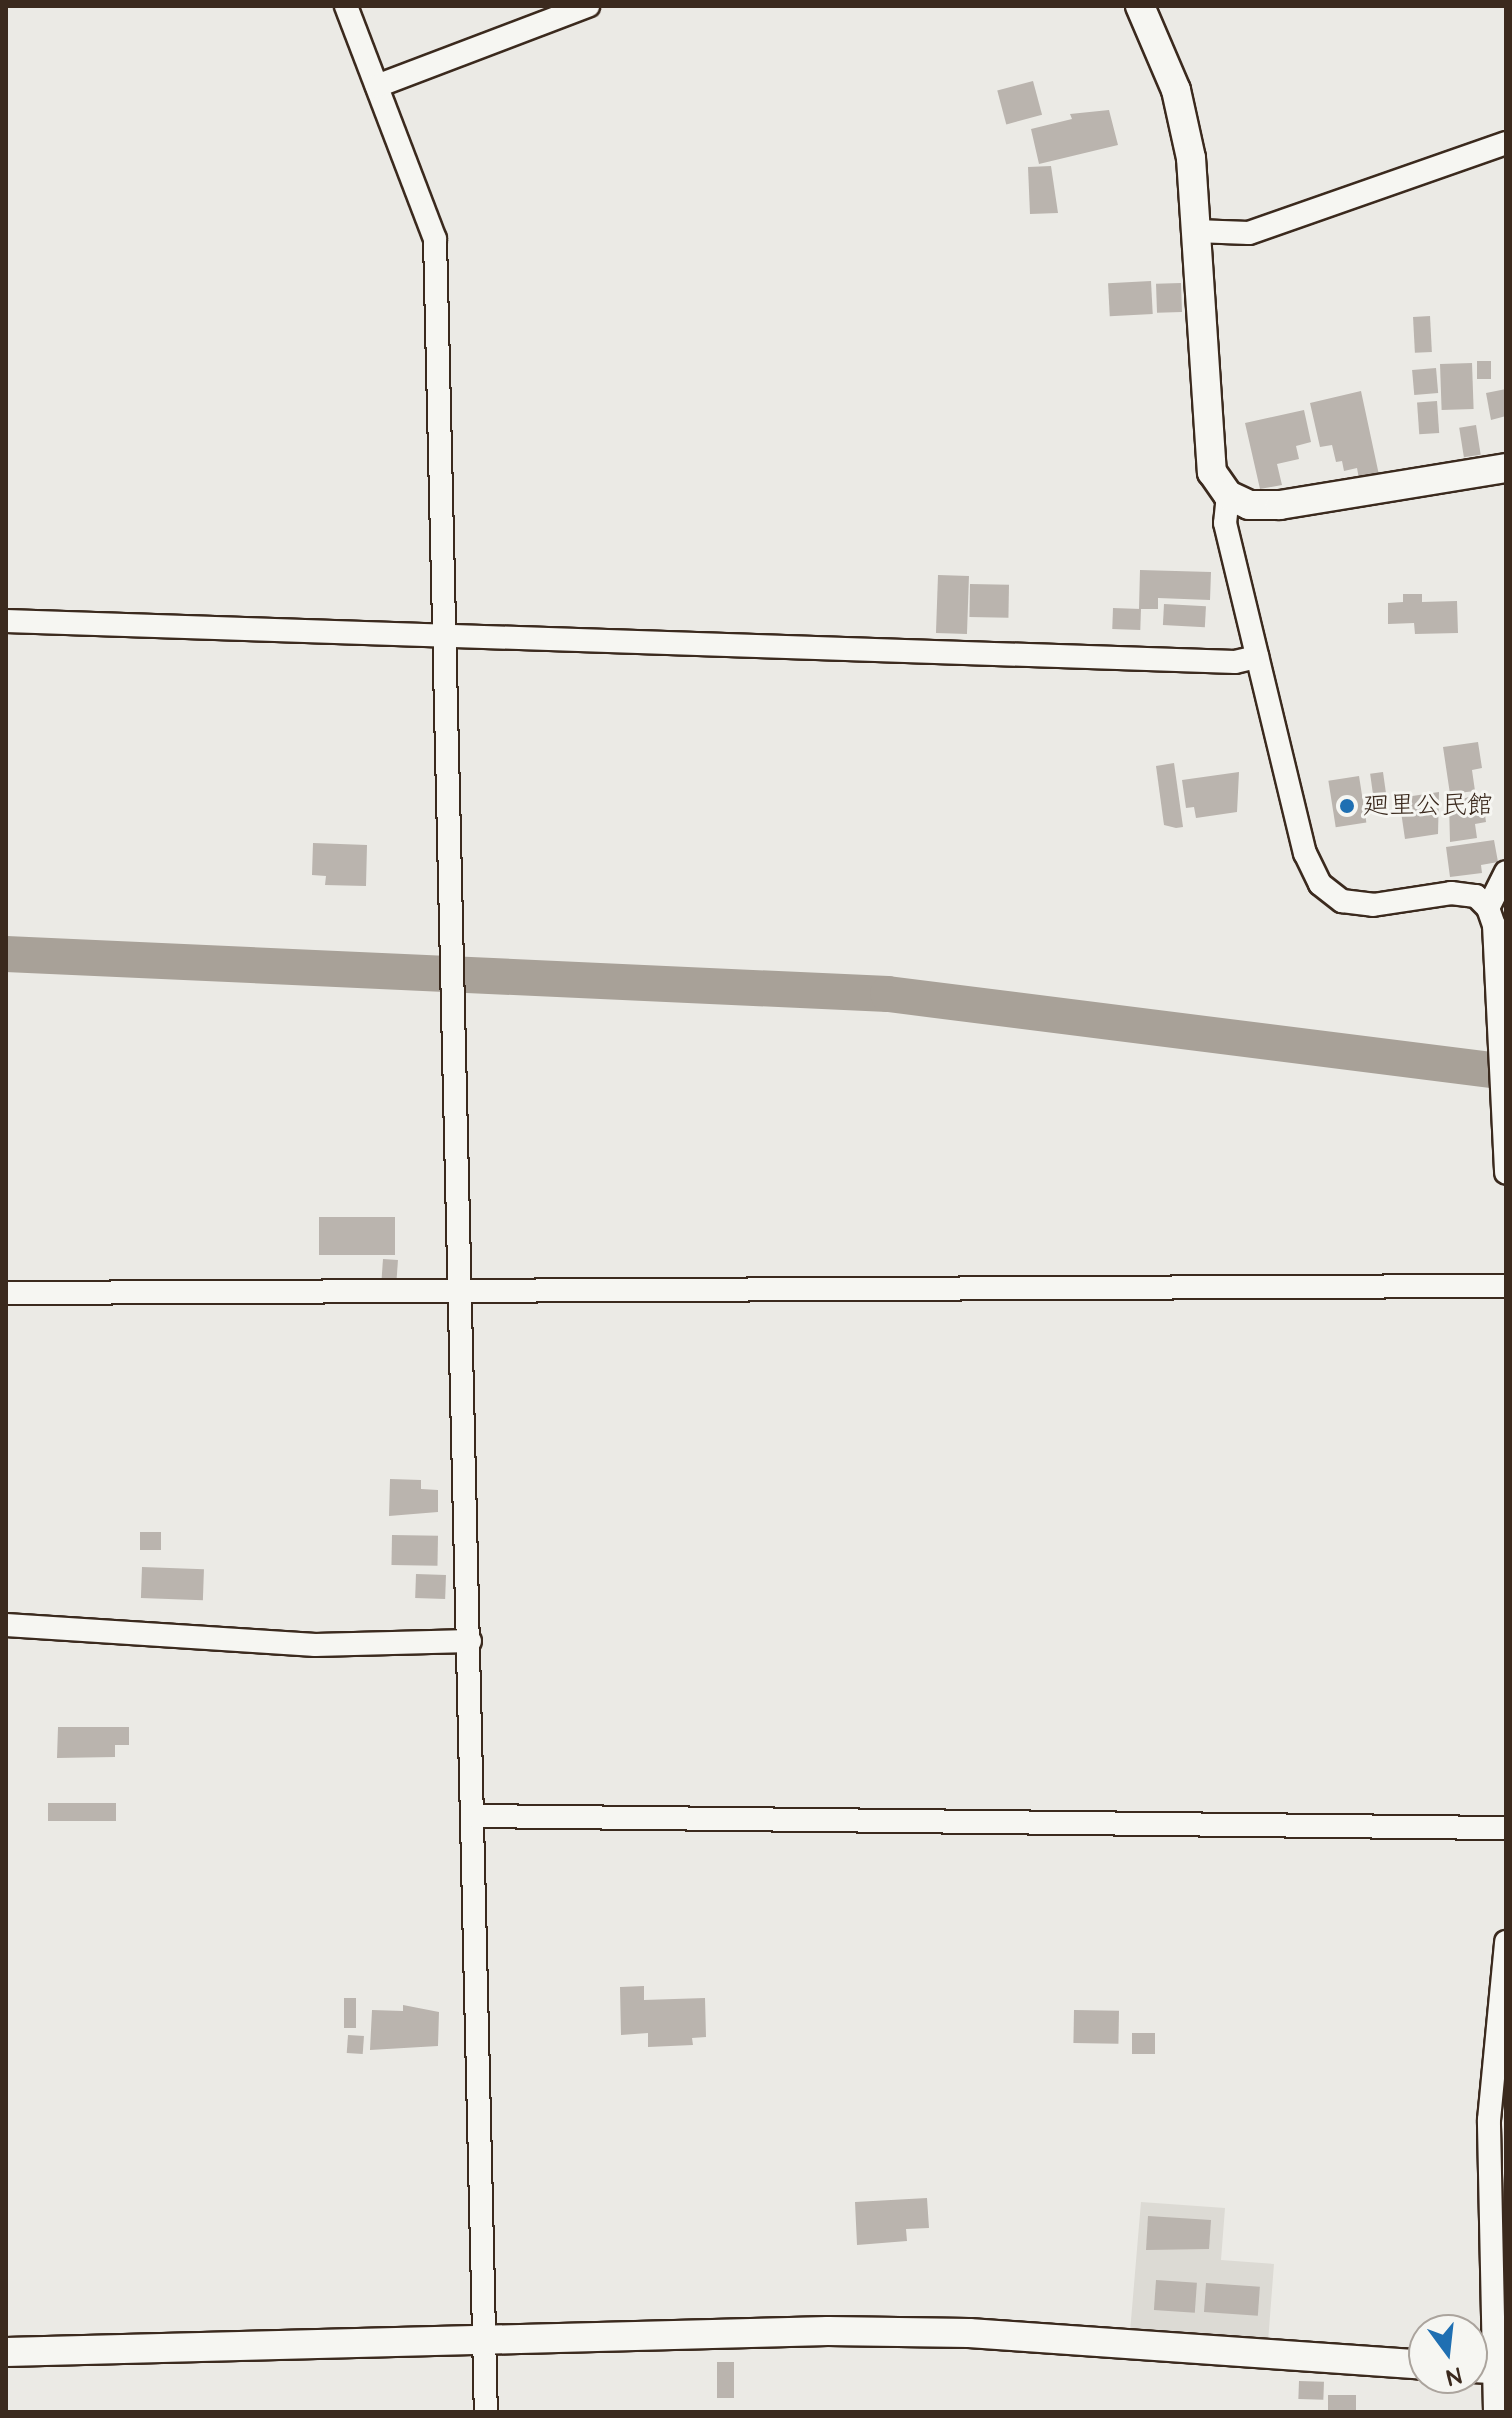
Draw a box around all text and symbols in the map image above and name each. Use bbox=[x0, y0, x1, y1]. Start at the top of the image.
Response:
place label: 廻里公民館 bbox=[1363, 790, 1493, 822]
marker: 廻里公民館 bbox=[1338, 797, 1356, 815]
north arrow bbox=[1408, 2314, 1488, 2394]
text: N bbox=[1443, 2359, 1465, 2392]

